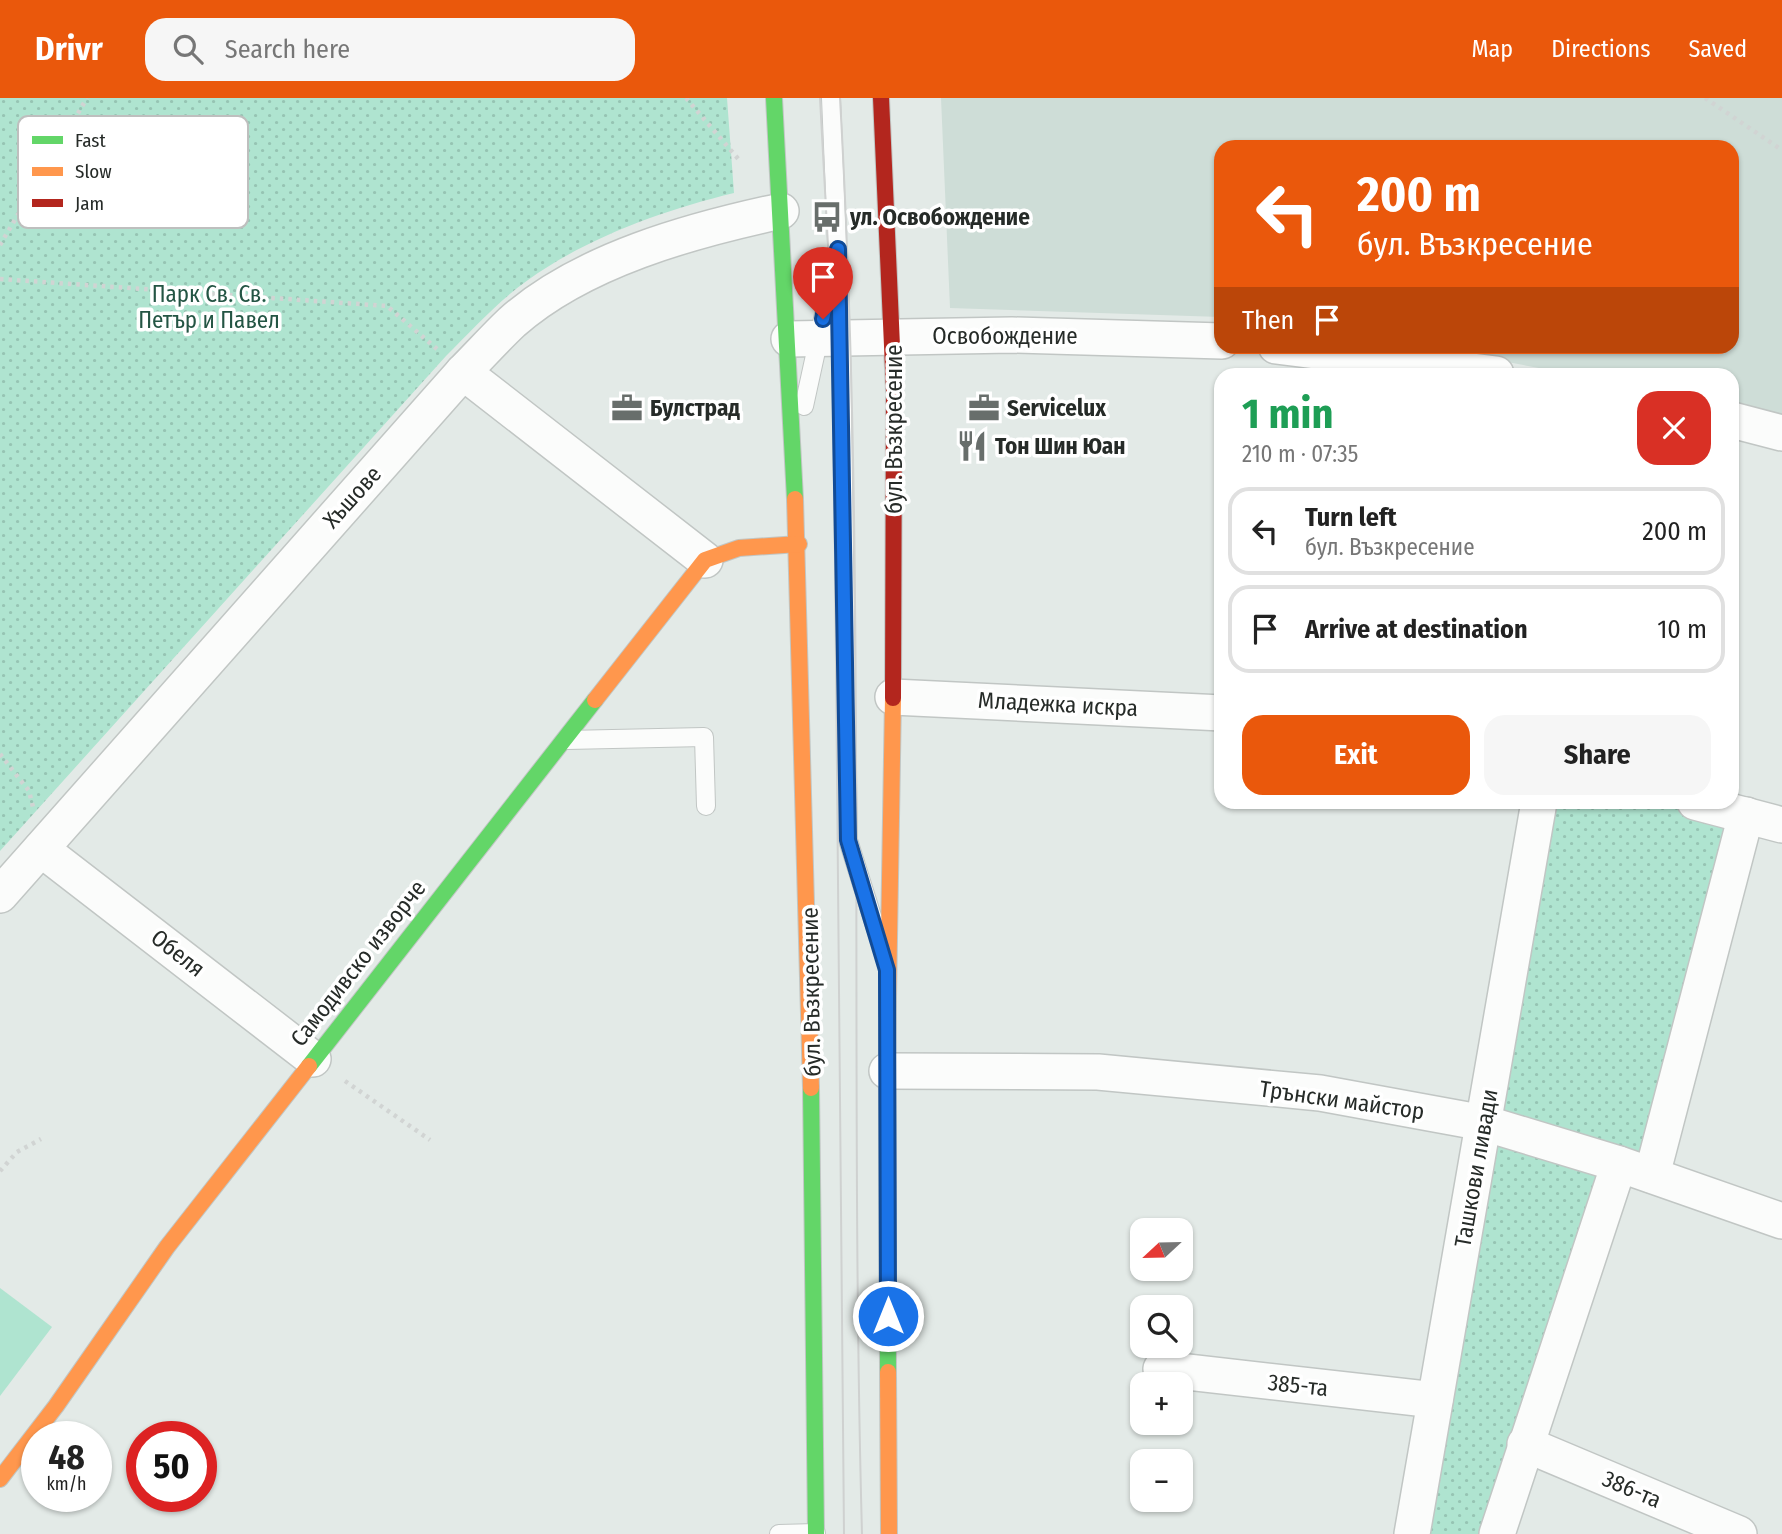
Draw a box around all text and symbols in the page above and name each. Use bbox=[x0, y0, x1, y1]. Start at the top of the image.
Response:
search box bbox=[145, 18, 635, 81]
text: Drivr bbox=[35, 29, 103, 69]
icon: search bbox=[169, 30, 207, 68]
text: Search here bbox=[225, 34, 350, 65]
text: Map bbox=[1472, 35, 1513, 63]
text: Directions bbox=[1551, 35, 1650, 63]
text: Saved bbox=[1688, 35, 1747, 63]
legend bbox=[18, 116, 248, 228]
text: Fast bbox=[75, 129, 106, 152]
text: Slow bbox=[75, 160, 112, 183]
text: 200 m bbox=[1357, 165, 1481, 224]
icon: left bbox=[1242, 168, 1333, 259]
text: Jam bbox=[75, 192, 104, 215]
bus stop icon: ул. Освобождение bbox=[810, 200, 844, 234]
place label: ул. Освобождение bbox=[849, 203, 1030, 231]
text: бул. Възкресение bbox=[1357, 225, 1593, 263]
pin bbox=[793, 247, 853, 319]
icon: arrive bbox=[804, 258, 842, 296]
park label: Парк Св. Св. Петър и Павел bbox=[138, 280, 280, 334]
icon: arrive bbox=[1308, 301, 1346, 339]
text: Then bbox=[1242, 305, 1294, 336]
street label: Освобождение bbox=[932, 322, 1078, 350]
street label: бул. Възкресение bbox=[880, 344, 908, 514]
text: 1 min bbox=[1242, 389, 1333, 439]
office icon: Булстрад bbox=[610, 391, 644, 425]
office icon: Servicelux bbox=[967, 391, 1001, 425]
button: close bbox=[1637, 391, 1711, 465]
place label: Булстрад bbox=[650, 394, 740, 422]
place label: Servicelux bbox=[1007, 394, 1107, 422]
restaurant icon: Тон Шин Юан bbox=[955, 429, 989, 463]
place label: Тон Шин Юан bbox=[995, 432, 1125, 460]
text: 210 m · 07:35 bbox=[1242, 440, 1358, 468]
street label: Хъшове bbox=[317, 460, 387, 534]
text: Turn left bbox=[1305, 502, 1397, 533]
icon: left bbox=[1246, 512, 1284, 550]
text: 200 m bbox=[1642, 516, 1707, 547]
text: бул. Възкресение bbox=[1305, 533, 1475, 561]
icon: arrive bbox=[1246, 610, 1284, 648]
text: Arrive at destination bbox=[1305, 614, 1528, 645]
text: 10 m bbox=[1657, 614, 1707, 645]
street label: Младежка искра bbox=[977, 686, 1139, 722]
button: Exit bbox=[1242, 715, 1470, 795]
button: Share bbox=[1484, 715, 1711, 795]
street label: Самодивско изворче bbox=[284, 874, 432, 1052]
street label: бул. Възкресение bbox=[796, 907, 826, 1077]
street label: Обеля bbox=[145, 923, 211, 983]
street label: Трънски майстор bbox=[1258, 1075, 1426, 1125]
street label: Ташкови ливади bbox=[1448, 1087, 1504, 1249]
north arrow bbox=[1130, 1218, 1194, 1281]
map controls bbox=[1130, 1218, 1193, 1512]
position arrow bbox=[851, 1279, 925, 1353]
button: search bbox=[1130, 1295, 1193, 1358]
street label: 385-та bbox=[1267, 1368, 1329, 1402]
button: + bbox=[1130, 1372, 1193, 1435]
speed limit sign: 50 bbox=[126, 1421, 217, 1512]
text: 48 bbox=[48, 1436, 85, 1478]
button: − bbox=[1130, 1449, 1193, 1512]
street label: 386-та bbox=[1598, 1464, 1666, 1514]
text: km/h bbox=[46, 1473, 87, 1495]

